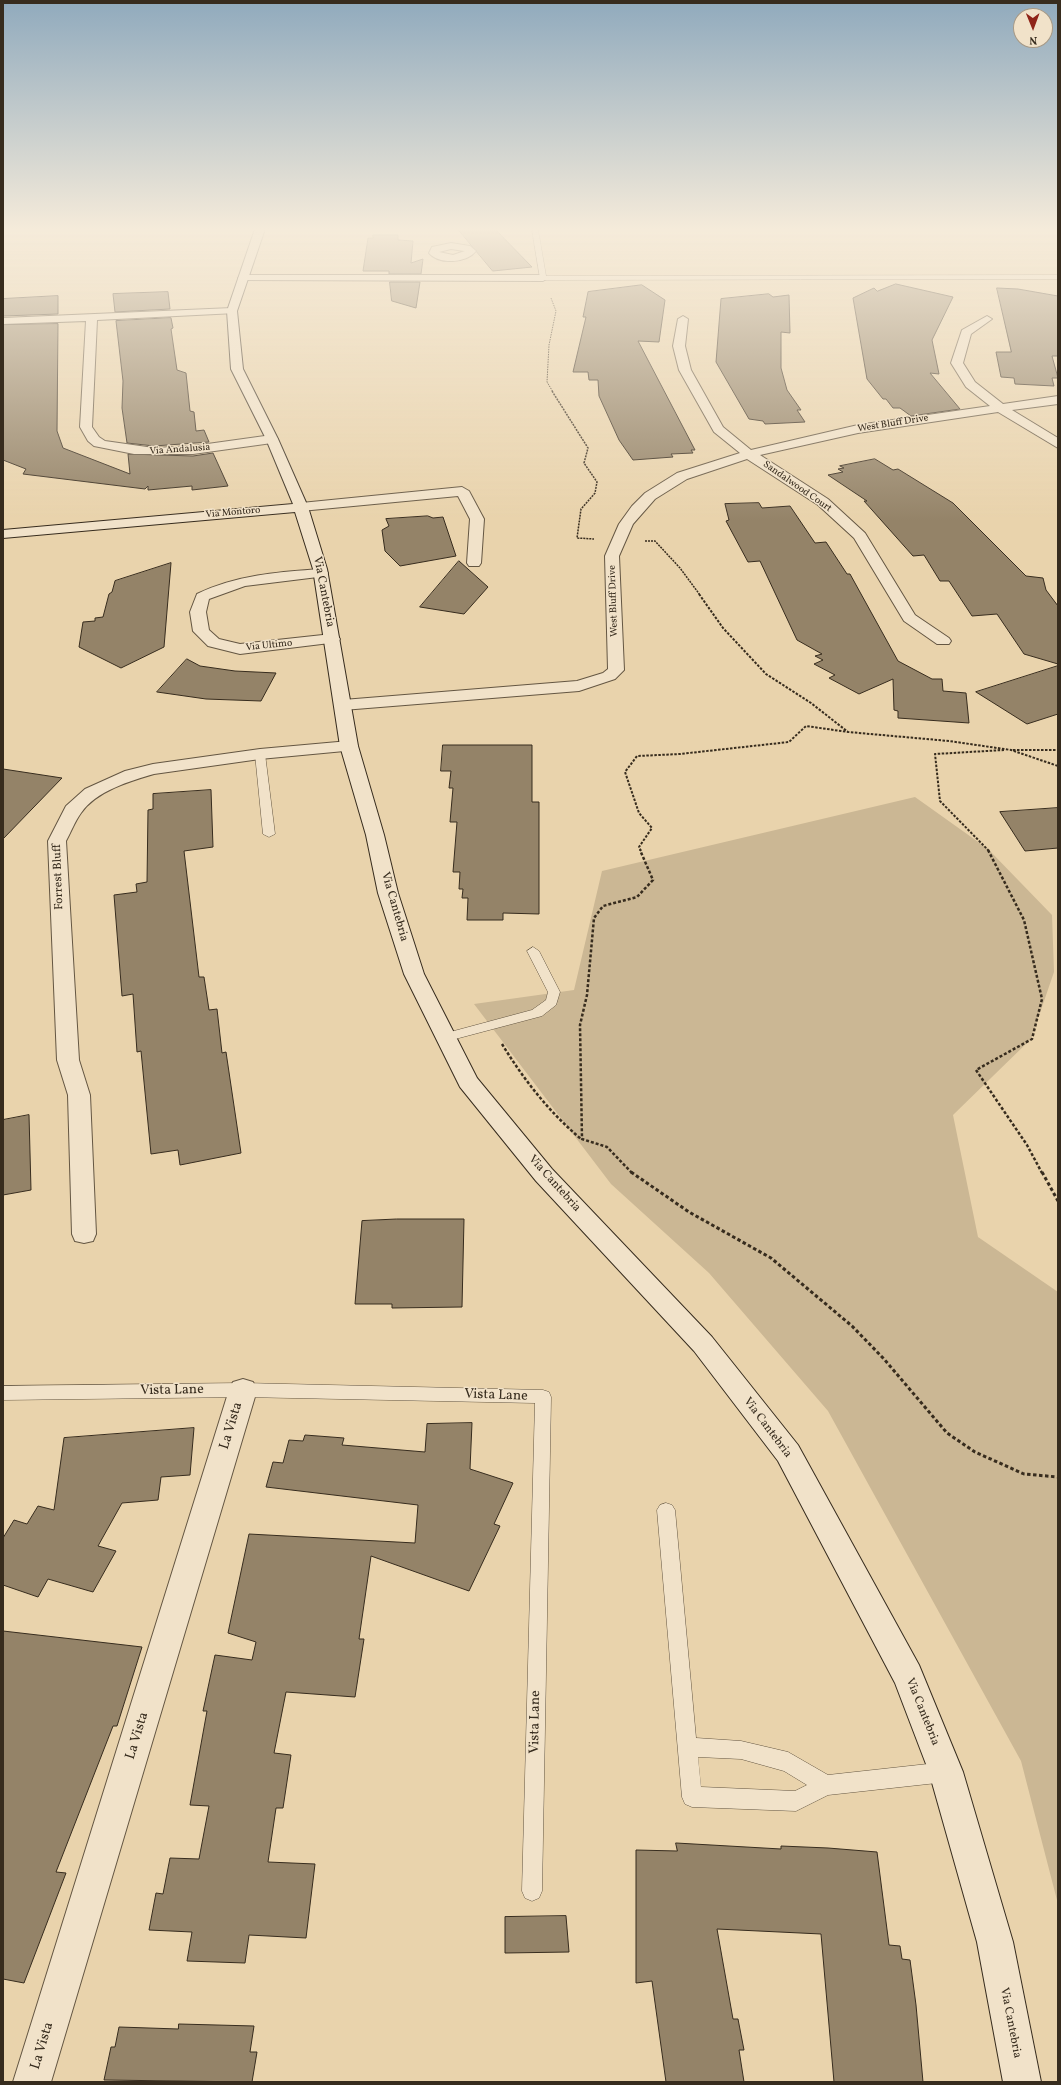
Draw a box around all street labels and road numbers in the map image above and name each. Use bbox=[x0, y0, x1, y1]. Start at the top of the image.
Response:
street label: West Bluff Drive bbox=[857, 412, 929, 436]
street label: Via Andalusia bbox=[149, 442, 211, 458]
street label: Sandalwood Court bbox=[760, 459, 834, 515]
street label: Via Montoro bbox=[205, 505, 261, 521]
street label: Via Cantebria bbox=[309, 556, 337, 628]
street label: West Bluff Drive bbox=[607, 565, 621, 637]
street label: Via Ultimo bbox=[245, 638, 293, 654]
street label: Forrest Bluff bbox=[51, 844, 67, 910]
street label: Via Cantebria bbox=[377, 871, 411, 943]
street label: Via Cantebria bbox=[525, 1153, 583, 1215]
street label: Vista Lane bbox=[140, 1382, 204, 1400]
street label: Vista Lane bbox=[464, 1386, 528, 1406]
street label: Via Cantebria bbox=[740, 1395, 794, 1461]
street label: La Vista bbox=[217, 1400, 247, 1452]
street label: Via Cantebria bbox=[902, 1676, 942, 1748]
street label: Vista Lane bbox=[527, 1690, 545, 1754]
street label: La Vista bbox=[123, 1710, 153, 1762]
street label: Via Cantebria bbox=[996, 1987, 1024, 2059]
street label: La Vista bbox=[28, 2020, 58, 2072]

